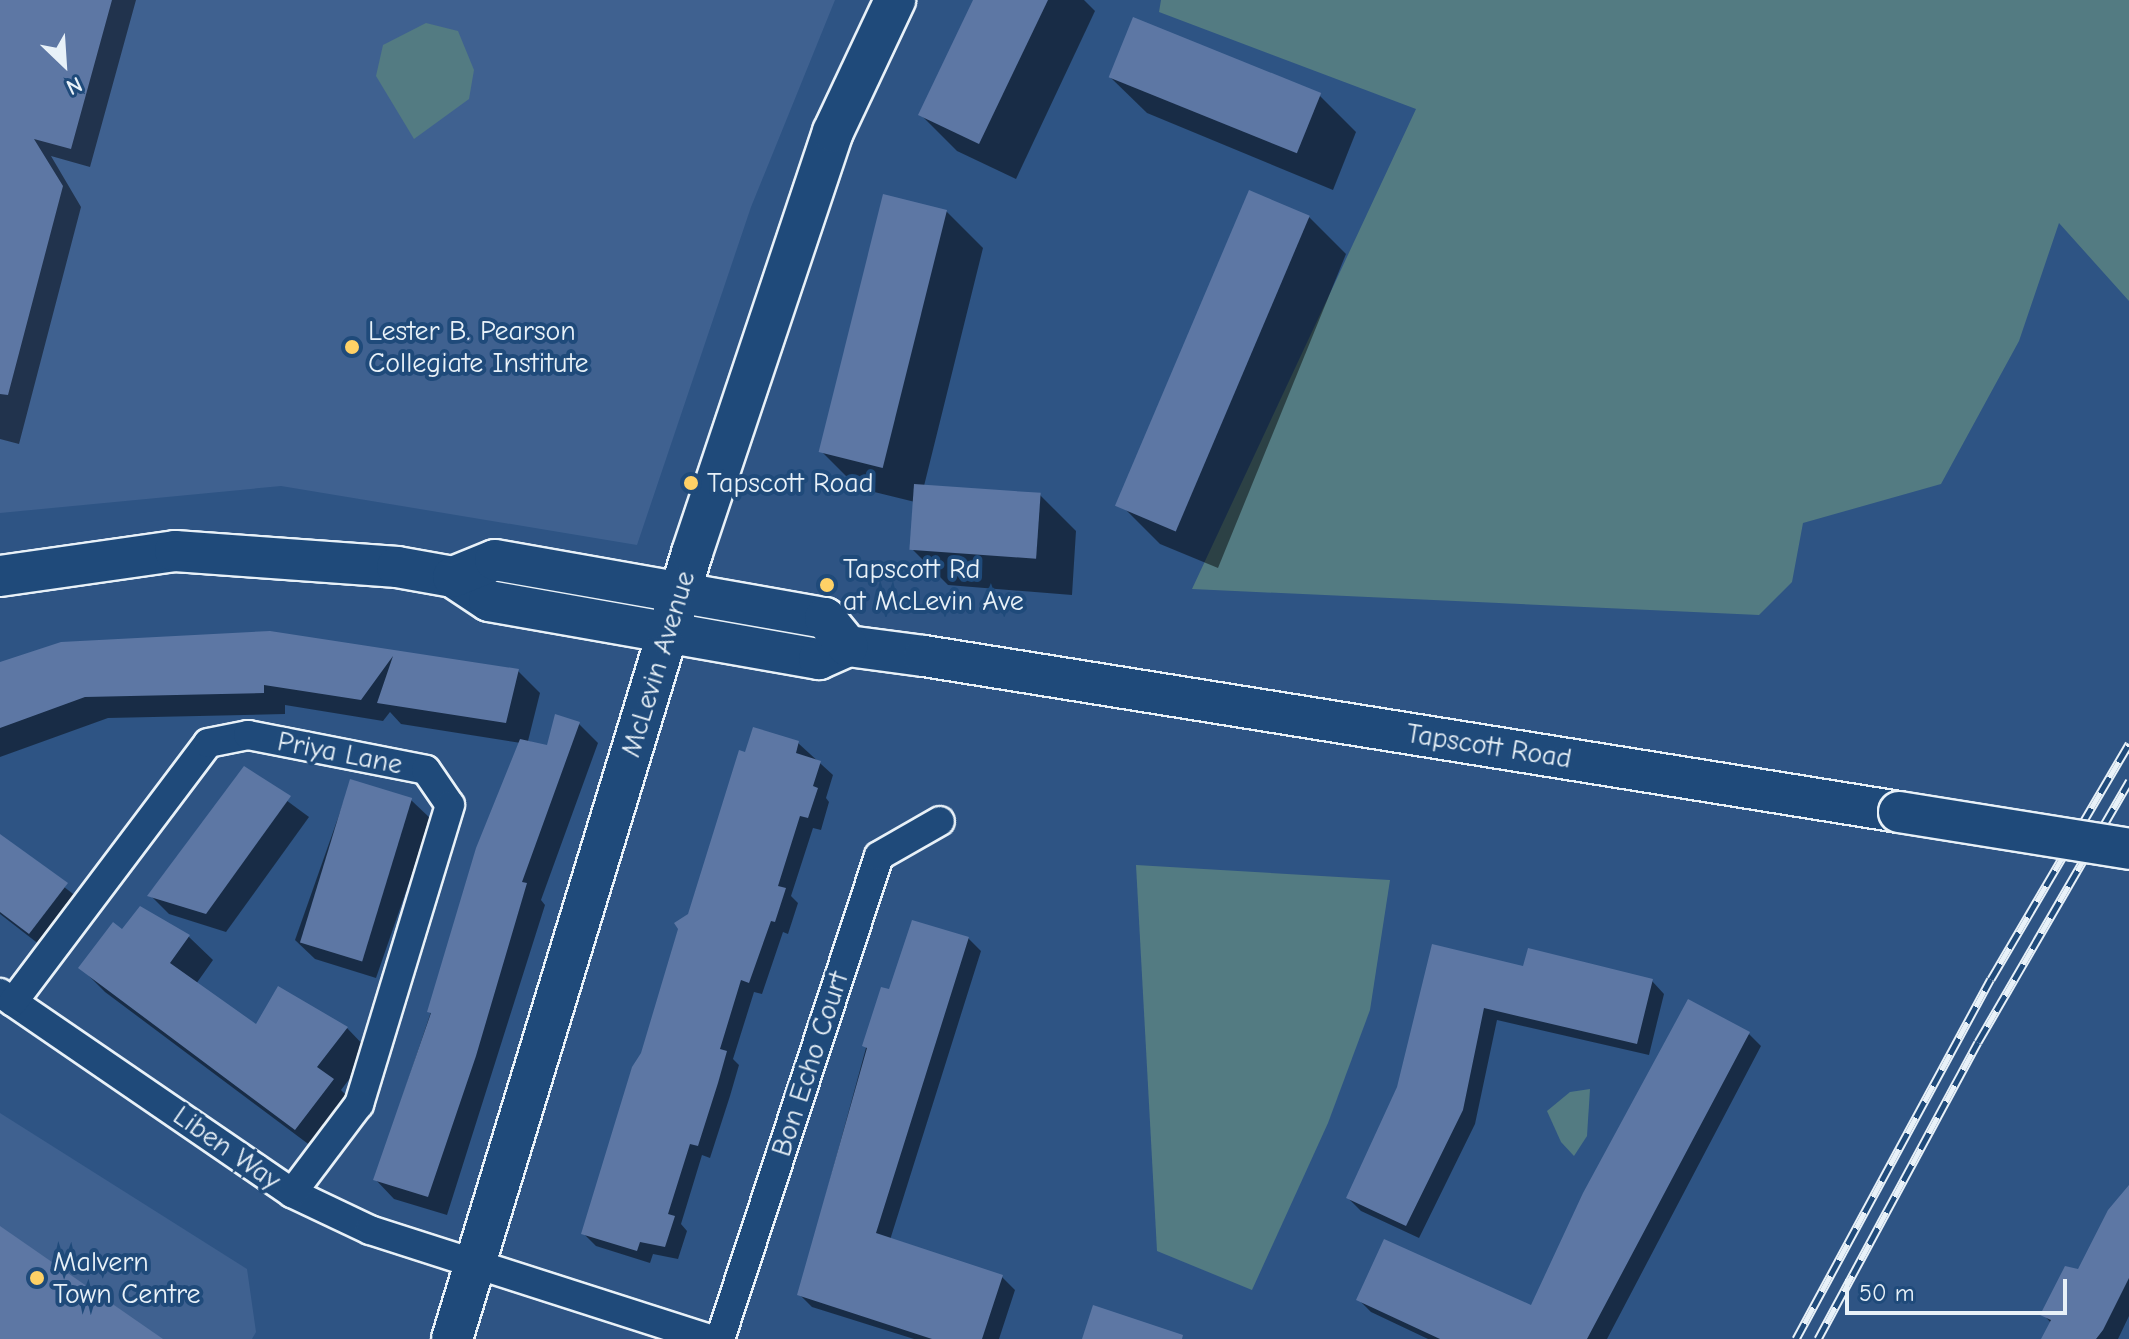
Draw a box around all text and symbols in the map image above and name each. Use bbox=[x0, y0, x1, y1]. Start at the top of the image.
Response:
north arrow bbox=[24, 24, 104, 104]
text: N bbox=[62, 71, 86, 101]
place label: Lester B. Pearson Collegiate Institute bbox=[368, 314, 589, 380]
marker: Lester B. Pearson Collegiate Institute bbox=[343, 338, 361, 356]
place label: Tapscott Road bbox=[707, 466, 874, 500]
marker: Tapscott Road bbox=[682, 474, 700, 492]
place label: Tapscott Rd at McLevin Ave bbox=[843, 552, 1024, 618]
street label: McLevin Avenue bbox=[614, 567, 702, 761]
marker: Tapscott Rd at McLevin Ave bbox=[818, 576, 836, 594]
street label: Tapscott Road bbox=[1404, 716, 1574, 776]
street label: Priya Lane bbox=[275, 724, 405, 782]
street label: Bon Echo Court bbox=[764, 968, 856, 1160]
street label: Liben Way bbox=[167, 1099, 287, 1197]
place label: Malvern Town Centre bbox=[53, 1245, 201, 1311]
scale bar bbox=[1849, 1263, 2071, 1313]
marker: Malvern Town Centre bbox=[28, 1269, 46, 1287]
text: 50 m bbox=[1859, 1279, 1915, 1307]

